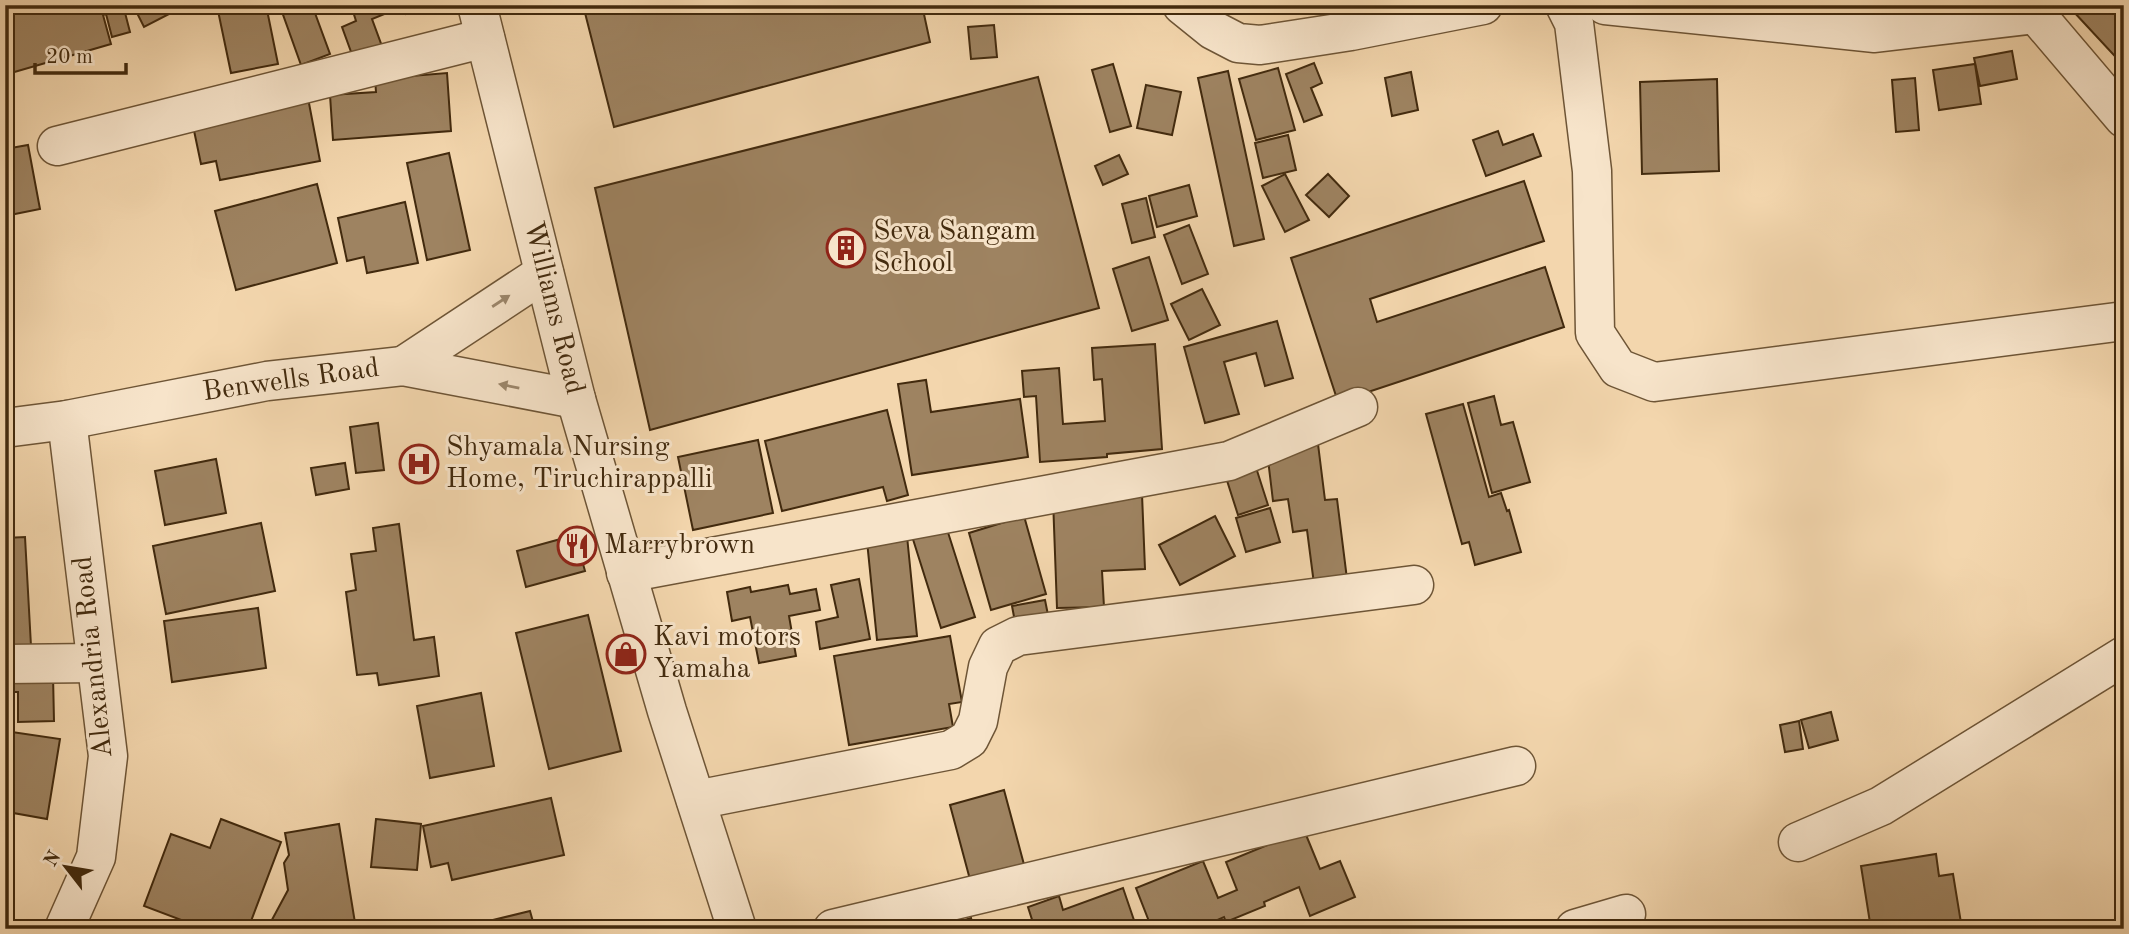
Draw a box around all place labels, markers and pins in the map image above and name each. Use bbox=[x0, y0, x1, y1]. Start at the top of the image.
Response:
place label: Seva Sangam School bbox=[873, 218, 1036, 278]
building icon: Seva Sangam School bbox=[825, 227, 867, 269]
place label: Shyamala Nursing Home, Tiruchirappalli bbox=[446, 434, 713, 494]
hospital icon: Shyamala Nursing Home, Tiruchirappalli bbox=[398, 443, 440, 485]
restaurant icon: Marrybrown bbox=[556, 525, 598, 567]
place label: Marrybrown bbox=[604, 532, 755, 560]
place label: Kavi motors Yamaha bbox=[653, 624, 801, 684]
shop icon: Kavi motors Yamaha bbox=[605, 633, 647, 675]

